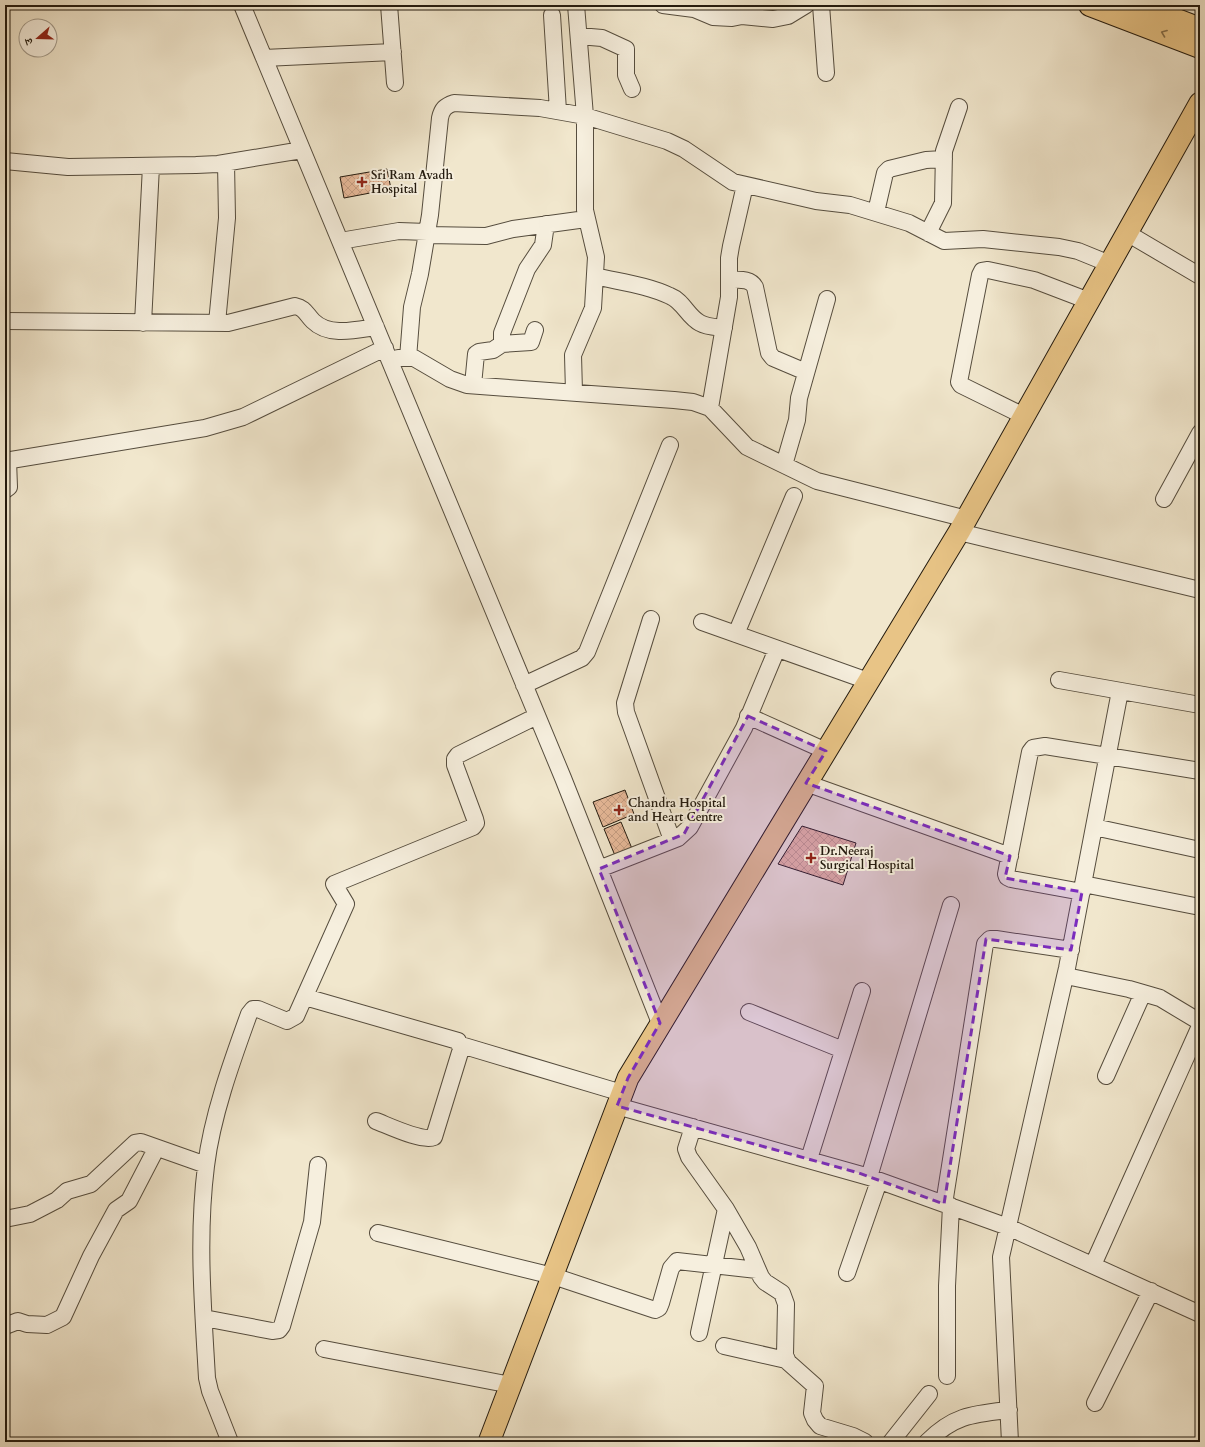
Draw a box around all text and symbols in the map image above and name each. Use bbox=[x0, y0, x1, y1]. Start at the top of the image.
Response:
north arrow bbox=[18, 18, 58, 58]
one-way arrow bbox=[1160, 30, 1167, 38]
text: उ bbox=[21, 35, 37, 47]
place label: Sri Ram Avadh Hospital bbox=[371, 167, 453, 197]
marker: Sri Ram Avadh Hospital bbox=[356, 176, 368, 188]
place label: Chandra Hospital and Heart Centre bbox=[628, 795, 726, 825]
marker: Chandra Hospital and Heart Centre bbox=[613, 804, 625, 816]
place label: Dr.Neeraj Surgical Hospital bbox=[820, 843, 914, 873]
marker: Dr.Neeraj Surgical Hospital bbox=[805, 852, 817, 864]

